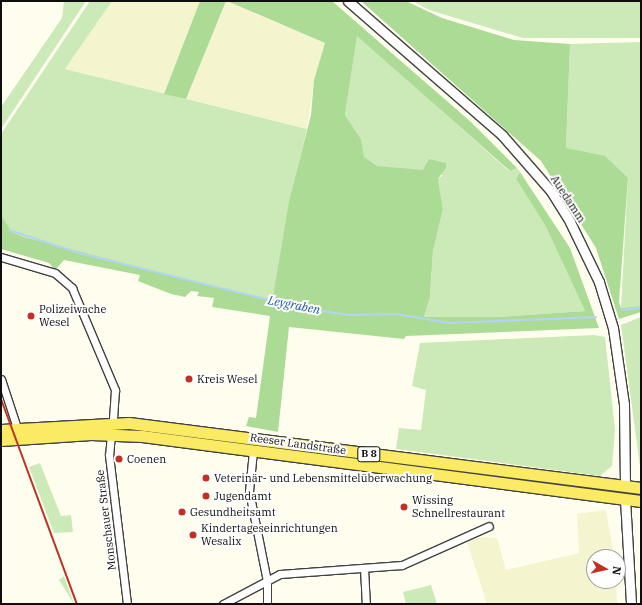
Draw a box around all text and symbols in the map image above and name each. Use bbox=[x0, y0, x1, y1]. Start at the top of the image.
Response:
street label: Auedamm bbox=[548, 173, 588, 225]
water label: Leygraben bbox=[267, 293, 321, 317]
place label: Polizeiwache Wesel bbox=[39, 303, 106, 329]
marker: Polizeiwache Wesel bbox=[26, 311, 36, 321]
place label: Kreis Wesel bbox=[197, 372, 257, 386]
marker: Kreis Wesel bbox=[184, 374, 194, 384]
street label: Reeser Landstraße bbox=[249, 431, 347, 457]
road number: B 8 bbox=[357, 446, 381, 462]
place label: Coenen bbox=[127, 452, 166, 466]
marker: Coenen bbox=[114, 454, 124, 464]
street label: Monschauer Straße bbox=[93, 469, 119, 571]
place label: Veterinär- und Lebensmittelüberwachung bbox=[214, 471, 432, 485]
marker: Veterinär- und Lebensmittelüberwachung bbox=[201, 473, 211, 483]
place label: Jugendamt bbox=[214, 489, 272, 503]
marker: Jugendamt bbox=[201, 491, 211, 501]
place label: Wissing Schnellrestaurant bbox=[412, 494, 505, 520]
marker: Wissing Schnellrestaurant bbox=[399, 502, 409, 512]
place label: Gesundheitsamt bbox=[190, 505, 276, 519]
marker: Gesundheitsamt bbox=[177, 507, 187, 517]
place label: Kindertageseinrichtungen Wesalix bbox=[201, 522, 338, 548]
marker: Kindertageseinrichtungen Wesalix bbox=[188, 530, 198, 540]
north arrow bbox=[586, 549, 626, 589]
text: N bbox=[609, 565, 624, 576]

